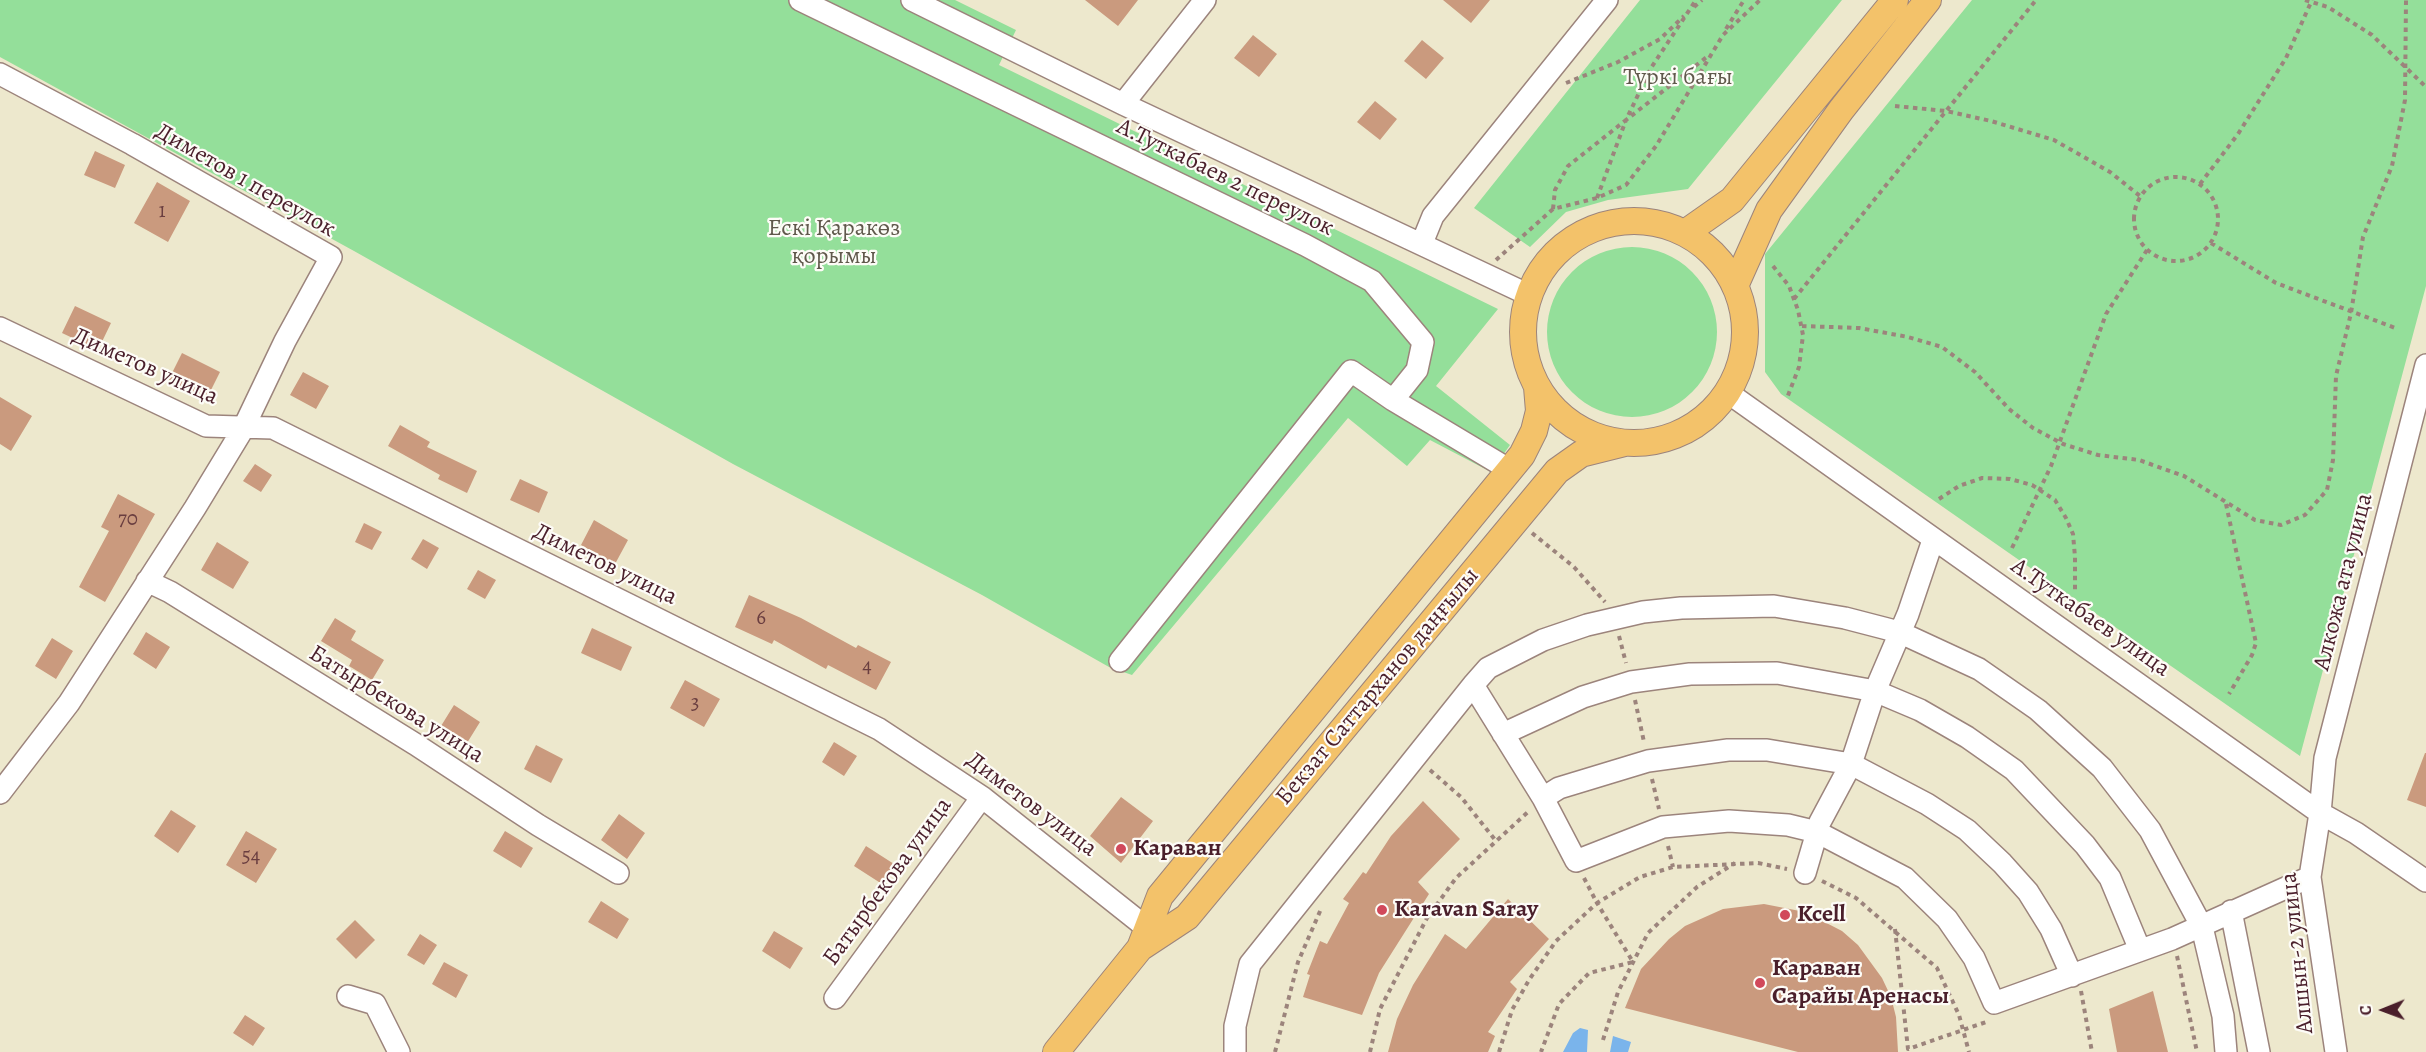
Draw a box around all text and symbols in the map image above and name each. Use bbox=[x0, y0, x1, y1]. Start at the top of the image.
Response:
park label: Түркі бағы bbox=[1623, 64, 1733, 92]
street label: А.Туткабаев 2 переулок bbox=[1112, 113, 1338, 243]
street label: Диметов 1 переулок bbox=[150, 118, 340, 244]
house number: 1 bbox=[158, 199, 166, 225]
park label: Ескі Қаракөз қорымы bbox=[768, 215, 900, 271]
street label: Диметов улица bbox=[68, 322, 222, 412]
street label: Алкожа ата улица bbox=[2308, 490, 2380, 674]
house number: 70 bbox=[118, 507, 138, 533]
street label: Диметов улица bbox=[528, 518, 682, 612]
street label: А.Туткабаев улица bbox=[2005, 552, 2175, 684]
street label: Бекзат Саттарханов даңғылы bbox=[1270, 563, 1486, 811]
house number: 6 bbox=[756, 606, 766, 632]
street label: Батырбекова улица bbox=[303, 640, 489, 770]
house number: 4 bbox=[862, 654, 872, 680]
house number: 3 bbox=[691, 691, 699, 717]
street label: Диметов улица bbox=[960, 746, 1102, 864]
street label: Батырбекова улица bbox=[817, 792, 959, 972]
place label: Караван bbox=[1133, 835, 1222, 863]
marker: Караван bbox=[1114, 842, 1128, 856]
house number: 54 bbox=[242, 844, 260, 870]
street label: Алшын-2 улица bbox=[2275, 871, 2321, 1035]
place label: Karavan Saray bbox=[1394, 896, 1538, 924]
place label: Kcell bbox=[1797, 901, 1846, 929]
marker: Karavan Saray bbox=[1375, 903, 1389, 917]
marker: Kcell bbox=[1778, 908, 1792, 922]
place label: Караван Сарайы Аренасы bbox=[1772, 955, 1949, 1011]
marker: Караван Сарайы Аренасы bbox=[1753, 976, 1767, 990]
north arrow bbox=[2354, 980, 2414, 1040]
text: С bbox=[2355, 1005, 2377, 1015]

